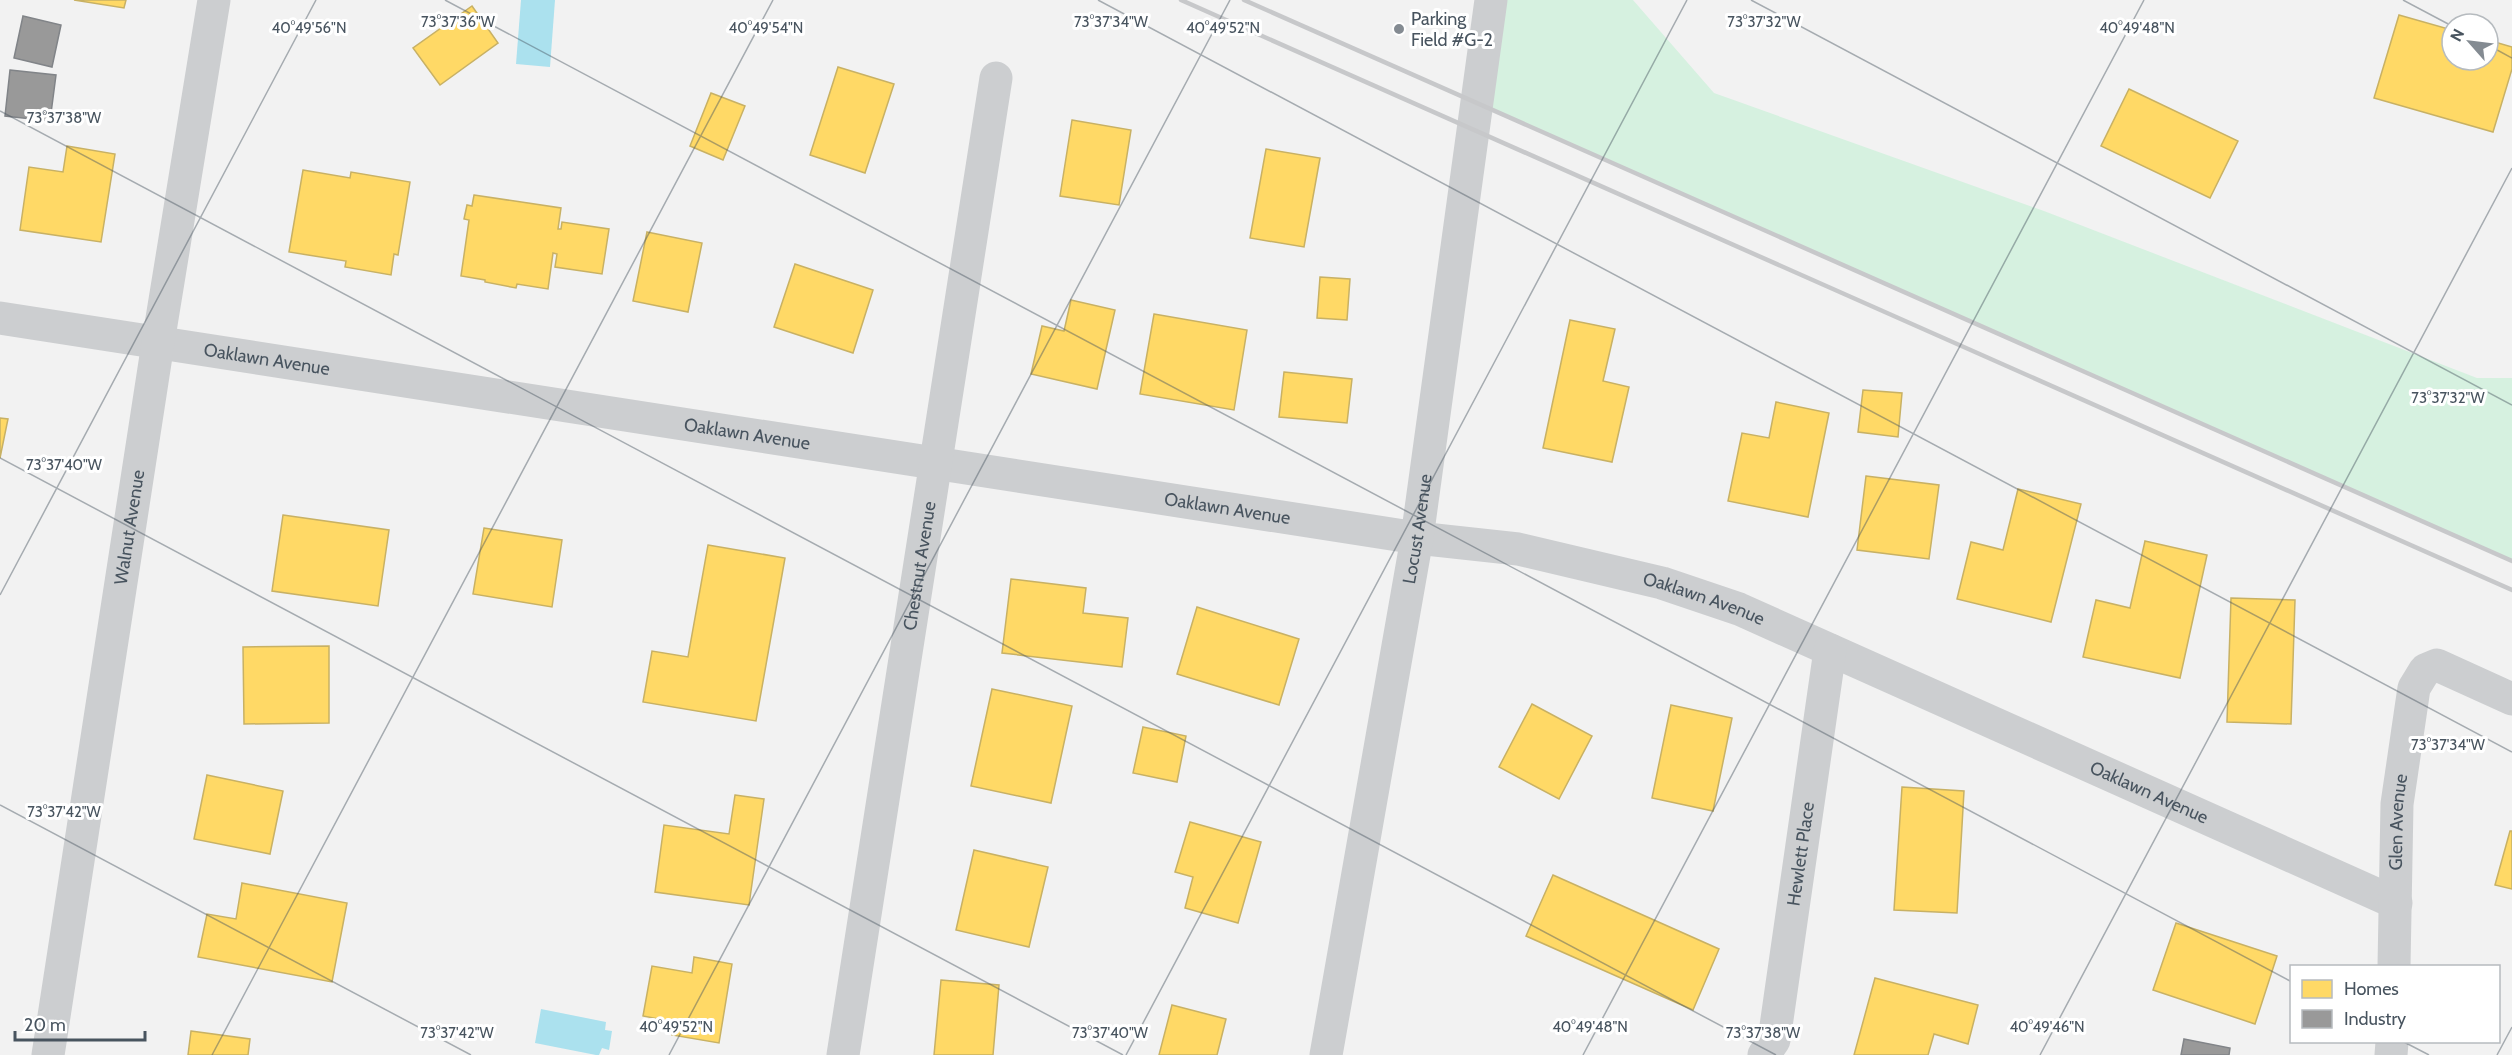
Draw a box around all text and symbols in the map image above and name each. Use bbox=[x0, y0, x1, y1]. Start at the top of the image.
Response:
place label: Parking Field #G-2 bbox=[1411, 8, 1493, 51]
north arrow bbox=[2440, 12, 2500, 72]
text: 73°37'36"W bbox=[421, 13, 496, 31]
text: 73°37'34"W bbox=[1074, 13, 1149, 31]
text: 73°37'32"W bbox=[1727, 13, 1801, 31]
text: 40°49'56"N bbox=[272, 19, 346, 37]
text: 40°49'54"N bbox=[729, 19, 803, 37]
text: 40°49'52"N bbox=[1186, 19, 1260, 37]
text: 40°49'48"N bbox=[2099, 19, 2175, 37]
marker: Parking Field #G-2 bbox=[1392, 22, 1406, 36]
text: N bbox=[2446, 26, 2468, 45]
text: 73°37'38"W bbox=[27, 109, 102, 127]
street label: Oaklawn Avenue bbox=[202, 339, 331, 380]
text: 73°37'32"W bbox=[2411, 389, 2485, 407]
street label: Oaklawn Avenue bbox=[682, 413, 812, 455]
text: 73°37'40"W bbox=[26, 456, 103, 474]
street label: Walnut Avenue bbox=[110, 468, 149, 586]
street label: Locust Avenue bbox=[1398, 473, 1437, 586]
street label: Oaklawn Avenue bbox=[1163, 488, 1292, 529]
street label: Chestnut Avenue bbox=[899, 500, 941, 632]
street label: Oaklawn Avenue bbox=[1641, 568, 1768, 630]
text: 73°37'34"W bbox=[2411, 736, 2486, 754]
street label: Oaklawn Avenue bbox=[2086, 756, 2212, 829]
street label: Glen Avenue bbox=[2385, 772, 2412, 871]
street label: Hewlett Place bbox=[1782, 801, 1819, 907]
text: 73°37'42"W bbox=[27, 803, 102, 821]
legend bbox=[2290, 965, 2500, 1043]
text: Homes bbox=[2344, 978, 2399, 1000]
scale bar bbox=[15, 1004, 146, 1042]
text: Industry bbox=[2344, 1008, 2406, 1030]
text: 20 m bbox=[24, 1014, 66, 1036]
text: 40°49'52"N bbox=[639, 1018, 713, 1036]
text: 40°49'48"N bbox=[1552, 1018, 1628, 1036]
text: 40°49'46"N bbox=[2009, 1018, 2085, 1036]
text: 73°37'42"W bbox=[420, 1024, 495, 1042]
text: 73°37'40"W bbox=[1072, 1024, 1149, 1042]
text: 73°37'38"W bbox=[1726, 1024, 1801, 1042]

